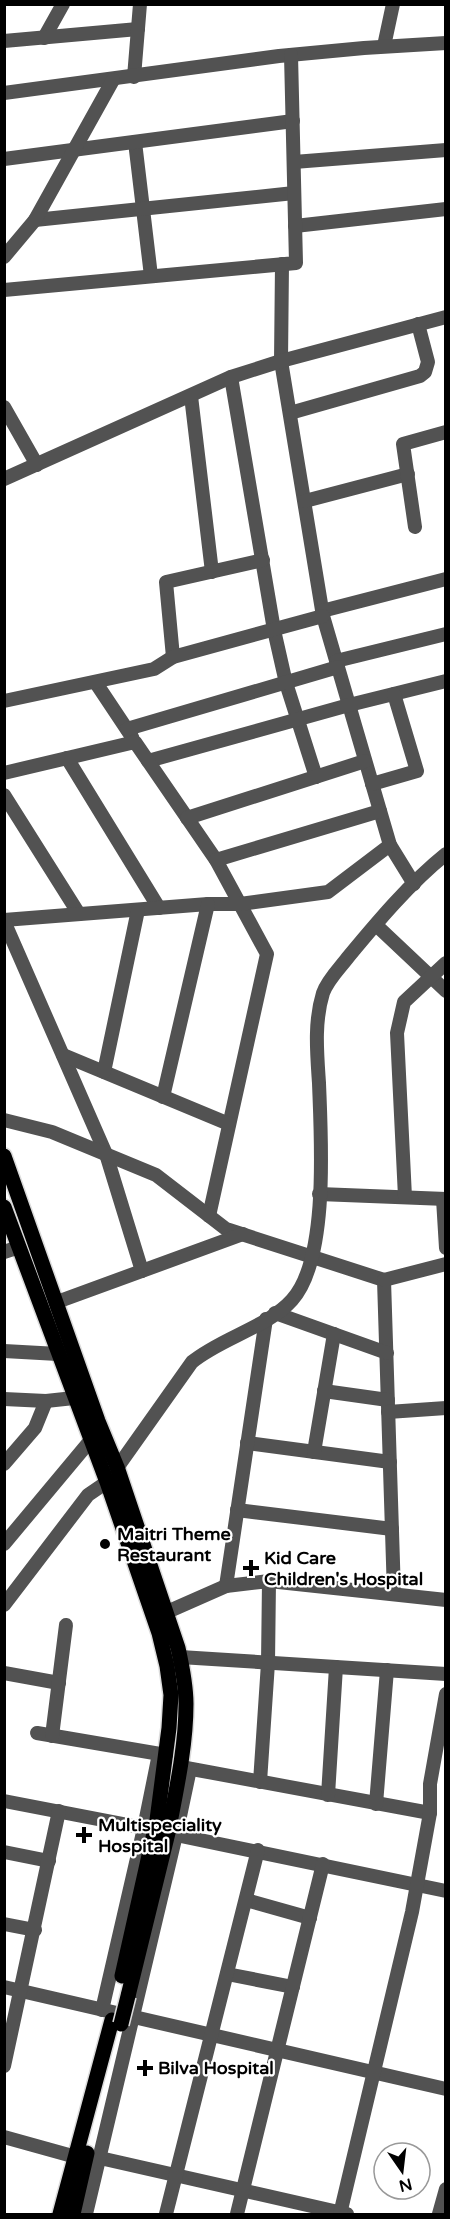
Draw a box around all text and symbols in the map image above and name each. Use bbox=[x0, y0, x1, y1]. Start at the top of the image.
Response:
place label: Maitri Theme Restaurant bbox=[117, 1523, 231, 1566]
marker: Maitri Theme Restaurant bbox=[98, 1537, 112, 1551]
place label: Kid Care Children's Hospital bbox=[264, 1547, 423, 1590]
marker: Kid Care Children's Hospital bbox=[242, 1559, 260, 1577]
place label: Multispeciality Hospital bbox=[98, 1814, 222, 1857]
marker: Multispeciality Hospital bbox=[75, 1826, 93, 1844]
place label: Bilva Hospital bbox=[158, 2057, 274, 2079]
marker: Bilva Hospital bbox=[136, 2059, 154, 2077]
north arrow bbox=[372, 2141, 432, 2201]
text: N bbox=[397, 2173, 414, 2196]

